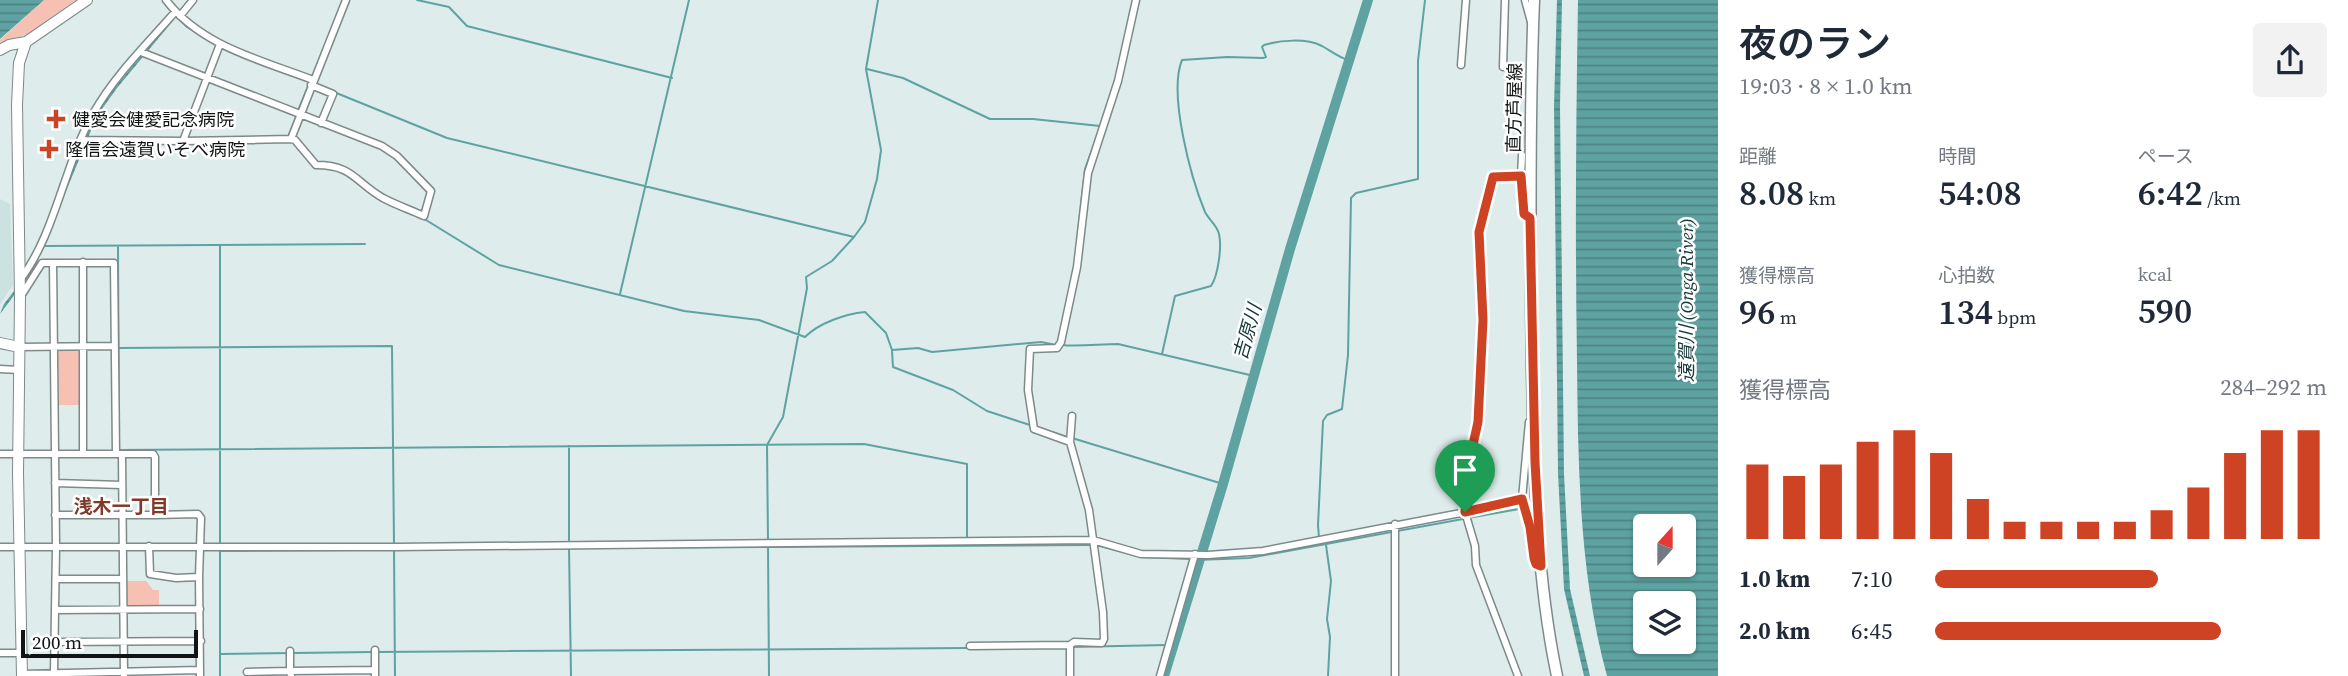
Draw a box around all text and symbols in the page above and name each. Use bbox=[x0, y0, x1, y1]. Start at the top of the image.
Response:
text: 夜のラン bbox=[1739, 18, 1891, 70]
button: share bbox=[2253, 23, 2327, 97]
street label: 直方芦屋線 bbox=[1501, 63, 1527, 153]
text: 19:03 · 8 × 1.0 km bbox=[1739, 70, 1913, 102]
place label: 健愛会健愛記念病院 bbox=[72, 107, 234, 132]
marker: 健愛会健愛記念病院 bbox=[46, 109, 66, 129]
place label: 隆信会遠賀いそべ病院 bbox=[65, 137, 245, 162]
marker: 隆信会遠賀いそべ病院 bbox=[39, 139, 59, 159]
text: 距離 bbox=[1739, 143, 1777, 169]
text: 時間 bbox=[1938, 143, 1976, 169]
text: ペース bbox=[2138, 143, 2194, 169]
text: 8.08 bbox=[1739, 169, 1804, 217]
text: 54:08 bbox=[1938, 169, 2022, 217]
text: 6:42 bbox=[2138, 169, 2203, 217]
text: km bbox=[1804, 185, 1836, 211]
text: /km bbox=[2203, 185, 2241, 211]
water label: 遠賀川 (Onga River) bbox=[1673, 218, 1699, 382]
text: kcal bbox=[2138, 261, 2172, 287]
text: 獲得標高 bbox=[1739, 262, 1815, 288]
text: 心拍数 bbox=[1938, 262, 1995, 288]
text: 590 bbox=[2138, 287, 2192, 335]
text: 96 bbox=[1739, 288, 1775, 336]
text: 134 bbox=[1938, 288, 1993, 336]
water label: 吉原川 bbox=[1227, 299, 1268, 363]
text: m bbox=[1775, 304, 1797, 330]
text: bpm bbox=[1993, 304, 2036, 330]
text: 284–292 m bbox=[2220, 371, 2327, 403]
text: 獲得標高 bbox=[1739, 374, 1831, 406]
pin bbox=[1435, 440, 1495, 512]
icon: arrive bbox=[1446, 451, 1484, 489]
district label: 浅木一丁目 bbox=[73, 493, 169, 519]
north arrow bbox=[1633, 514, 1696, 578]
map controls bbox=[1633, 514, 1696, 654]
text: 1.0 km bbox=[1739, 563, 1810, 595]
text: 7:10 bbox=[1851, 563, 1892, 595]
button: layers bbox=[1633, 591, 1696, 654]
text: 2.0 km bbox=[1739, 615, 1810, 647]
text: 6:45 bbox=[1851, 615, 1892, 647]
scale bar bbox=[21, 627, 198, 659]
text: 200 m bbox=[32, 629, 82, 655]

